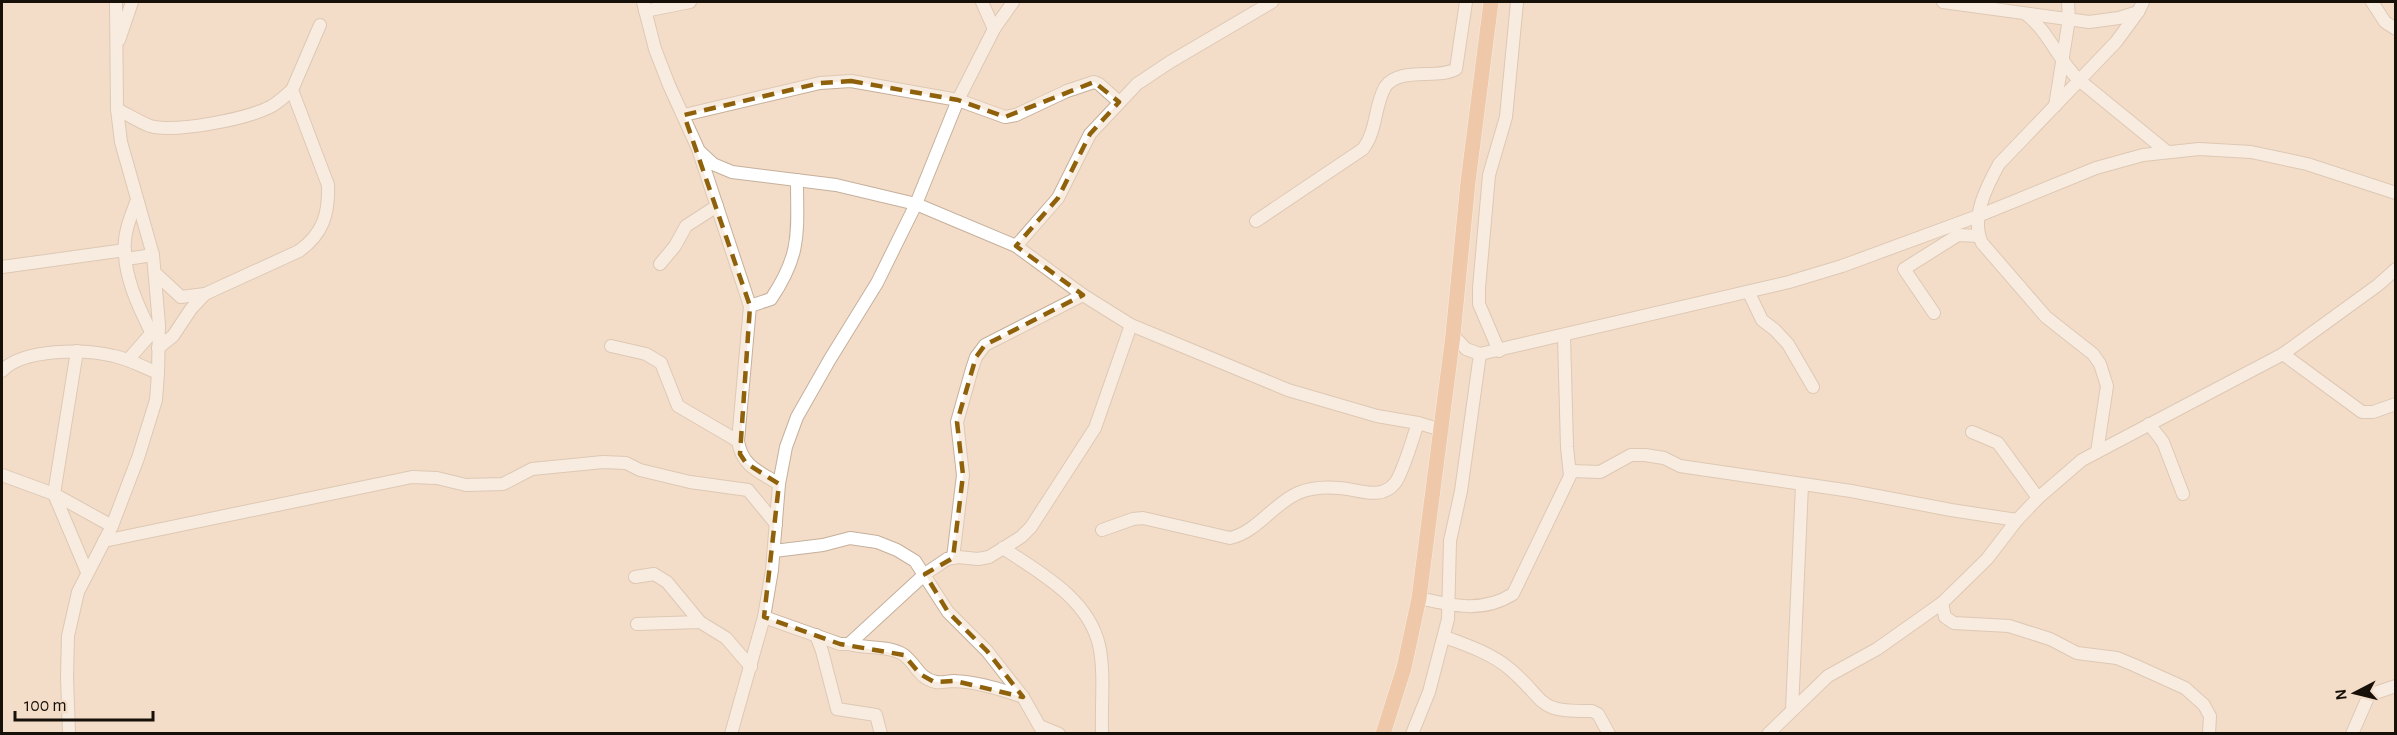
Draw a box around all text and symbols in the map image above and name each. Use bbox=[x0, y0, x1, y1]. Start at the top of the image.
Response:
north arrow bbox=[2325, 663, 2385, 723]
scale bar bbox=[15, 684, 153, 722]
text: N bbox=[2332, 688, 2350, 701]
text: 100 m bbox=[24, 697, 67, 715]

